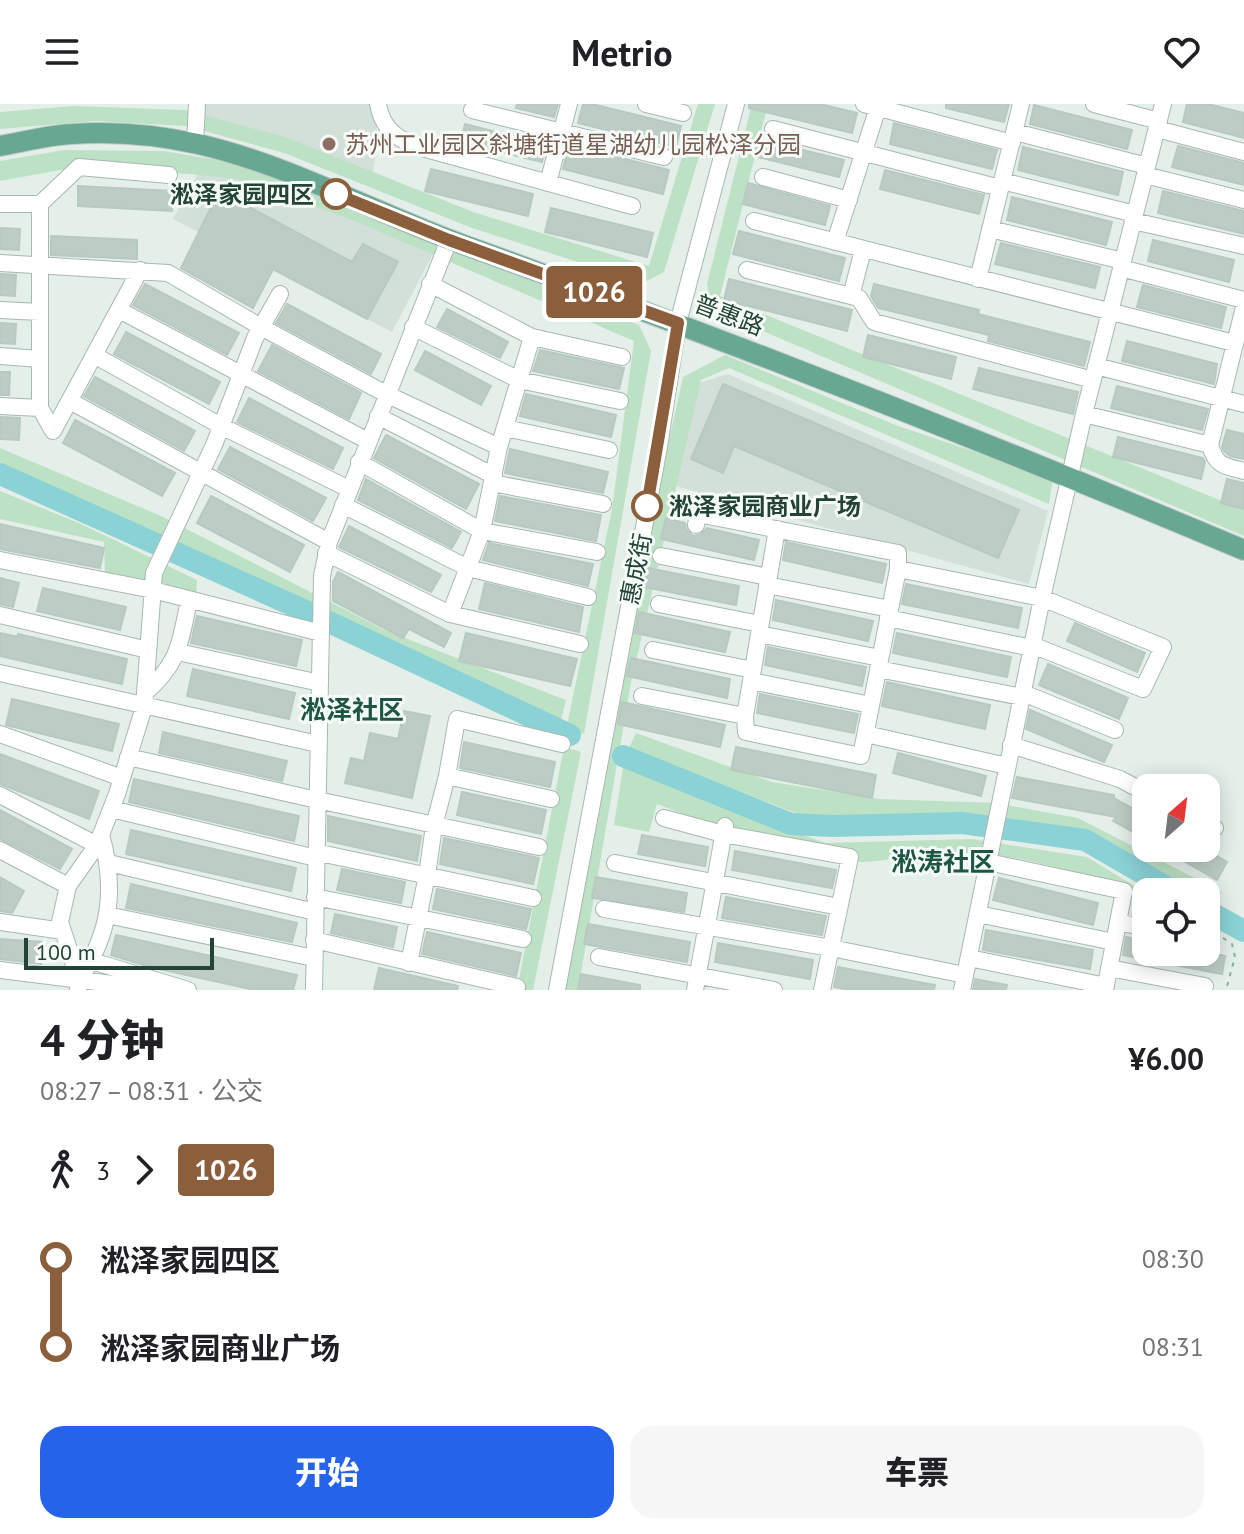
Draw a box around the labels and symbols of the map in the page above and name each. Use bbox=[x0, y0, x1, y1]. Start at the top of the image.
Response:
place label: 苏州工业园区斜塘街道星湖幼儿园松泽分园 bbox=[345, 129, 801, 160]
marker: 苏州工业园区斜塘街道星湖幼儿园松泽分园 bbox=[320, 135, 338, 153]
place label: 淞泽家园四区 bbox=[170, 179, 314, 210]
marker: 淞泽家园四区 bbox=[321, 179, 351, 209]
line badge: 1026 bbox=[538, 266, 650, 318]
street label: 普惠路 bbox=[690, 288, 768, 342]
marker: 淞泽家园商业广场 bbox=[632, 491, 662, 521]
place label: 淞泽家园商业广场 bbox=[669, 491, 861, 522]
street label: 惠成街 bbox=[614, 531, 658, 607]
district label: 淞泽社区 bbox=[300, 693, 404, 726]
north arrow bbox=[1132, 774, 1220, 862]
district label: 淞涛社区 bbox=[891, 845, 995, 878]
scale bar bbox=[24, 934, 214, 970]

